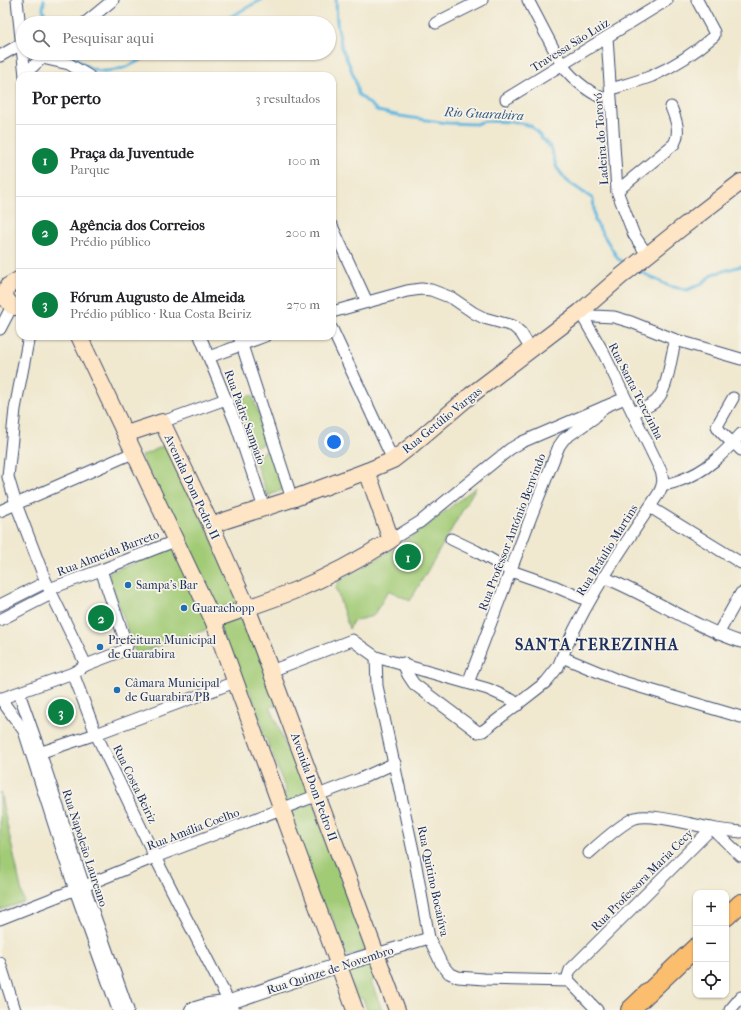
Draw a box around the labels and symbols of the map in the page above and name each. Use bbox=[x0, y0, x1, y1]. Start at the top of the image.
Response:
street label: Travessa São Luiz bbox=[528, 15, 612, 75]
street label: Ladeira do Tororó bbox=[591, 92, 611, 186]
water label: Rio Guarabira bbox=[443, 104, 524, 123]
street label: Rua Santa Terezinha bbox=[606, 340, 667, 442]
street label: Rua Padre Sampaio bbox=[221, 368, 269, 466]
street label: Rua Getúlio Vargas bbox=[399, 383, 485, 456]
street label: Avenida Dom Pedro II bbox=[161, 431, 223, 542]
your location bbox=[324, 432, 344, 452]
street label: Rua Professor António Benvindo bbox=[475, 451, 549, 613]
street label: Rua Bráulio Martins bbox=[573, 501, 641, 598]
street label: Rua Almeida Barreto bbox=[55, 527, 161, 579]
pin: 1 bbox=[395, 542, 421, 572]
place label: Sampa's Bar bbox=[136, 578, 199, 592]
marker: Sampa's Bar bbox=[123, 580, 133, 590]
place label: Guarachopp bbox=[192, 601, 255, 615]
pin: 2 bbox=[88, 603, 114, 633]
marker: Guarachopp bbox=[179, 603, 189, 613]
place label: Prefeitura Municipal de Guarabira bbox=[108, 633, 217, 661]
district label: SANTA TEREZINHA bbox=[515, 635, 679, 654]
marker: Prefeitura Municipal de Guarabira bbox=[95, 642, 105, 652]
place label: Câmara Municipal de Guarabira/PB bbox=[125, 676, 220, 704]
marker: Câmara Municipal de Guarabira/PB bbox=[112, 685, 122, 695]
pin: 3 bbox=[48, 697, 74, 727]
street label: Avenida Dom Pedro II bbox=[287, 730, 340, 844]
street label: Rua Costa Beiriz bbox=[110, 742, 160, 826]
street label: Rua Napoleão Laureano bbox=[59, 787, 111, 909]
street label: Rua Amália Coelho bbox=[145, 805, 241, 853]
street label: Rua Quitino Bocaiúva bbox=[414, 824, 452, 938]
street label: Rua Professora Maria Cecy bbox=[588, 826, 696, 934]
street label: Rua Quinze de Novembro bbox=[265, 943, 395, 997]

